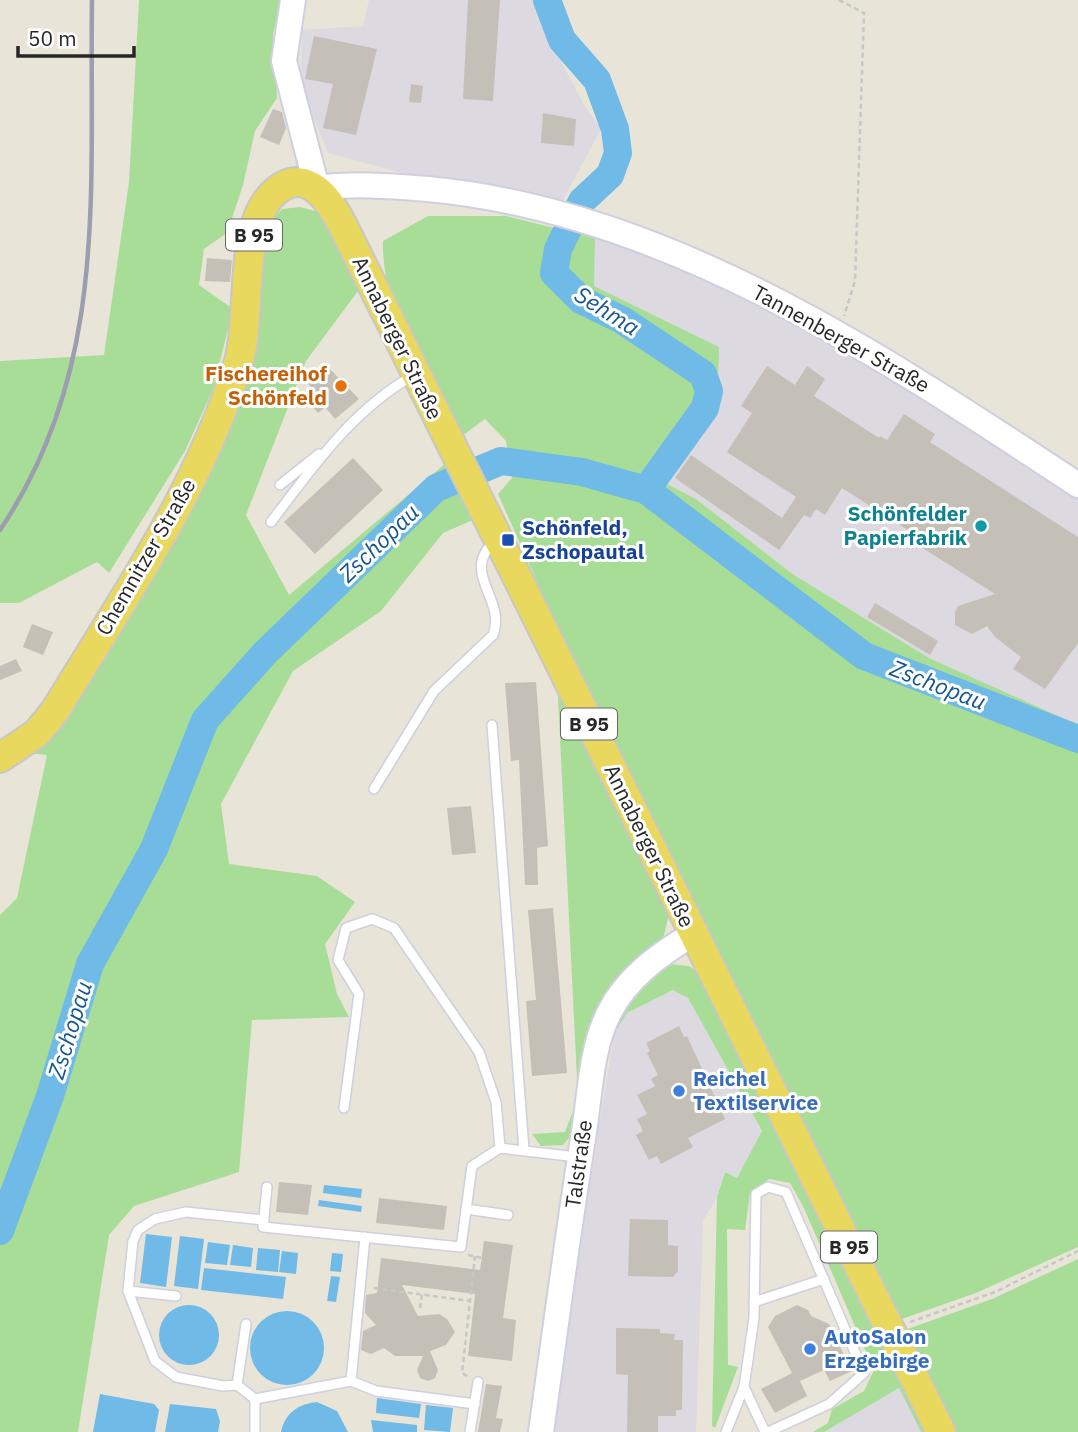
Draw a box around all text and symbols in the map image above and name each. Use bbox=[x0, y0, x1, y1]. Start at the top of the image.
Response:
scale bar bbox=[18, 14, 133, 58]
text: 50 m bbox=[28, 24, 77, 52]
road number: B 95 bbox=[226, 219, 282, 250]
street label: Annaberger Straße bbox=[346, 251, 449, 424]
street label: Tannenberger Straße bbox=[748, 278, 935, 398]
water label: Sehma bbox=[570, 279, 646, 342]
place label: Fischereihof Schönfeld bbox=[205, 359, 327, 411]
marker: Fischereihof Schönfeld bbox=[333, 378, 349, 394]
street label: Chemnitzer Straße bbox=[89, 473, 201, 640]
water label: Zschopau bbox=[331, 497, 425, 589]
place label: Schönfelder Papierfabrik bbox=[843, 499, 968, 551]
place label: Schönfeld, Zschopautal bbox=[522, 513, 644, 565]
marker: Schönfelder Papierfabrik bbox=[973, 518, 989, 534]
marker: Schönfeld, Zschopautal bbox=[500, 532, 516, 548]
water label: Zschopau bbox=[885, 652, 990, 716]
road number: B 95 bbox=[561, 708, 617, 740]
street label: Annaberger Straße bbox=[598, 759, 701, 932]
water label: Zschopau bbox=[40, 977, 98, 1083]
place label: Reichel Textilservice bbox=[693, 1064, 819, 1116]
marker: Reichel Textilservice bbox=[671, 1083, 687, 1099]
street label: Talstraße bbox=[558, 1118, 598, 1210]
road number: B 95 bbox=[821, 1232, 877, 1262]
place label: AutoSalon Erzgebirge bbox=[824, 1322, 930, 1374]
marker: AutoSalon Erzgebirge bbox=[802, 1341, 818, 1357]

